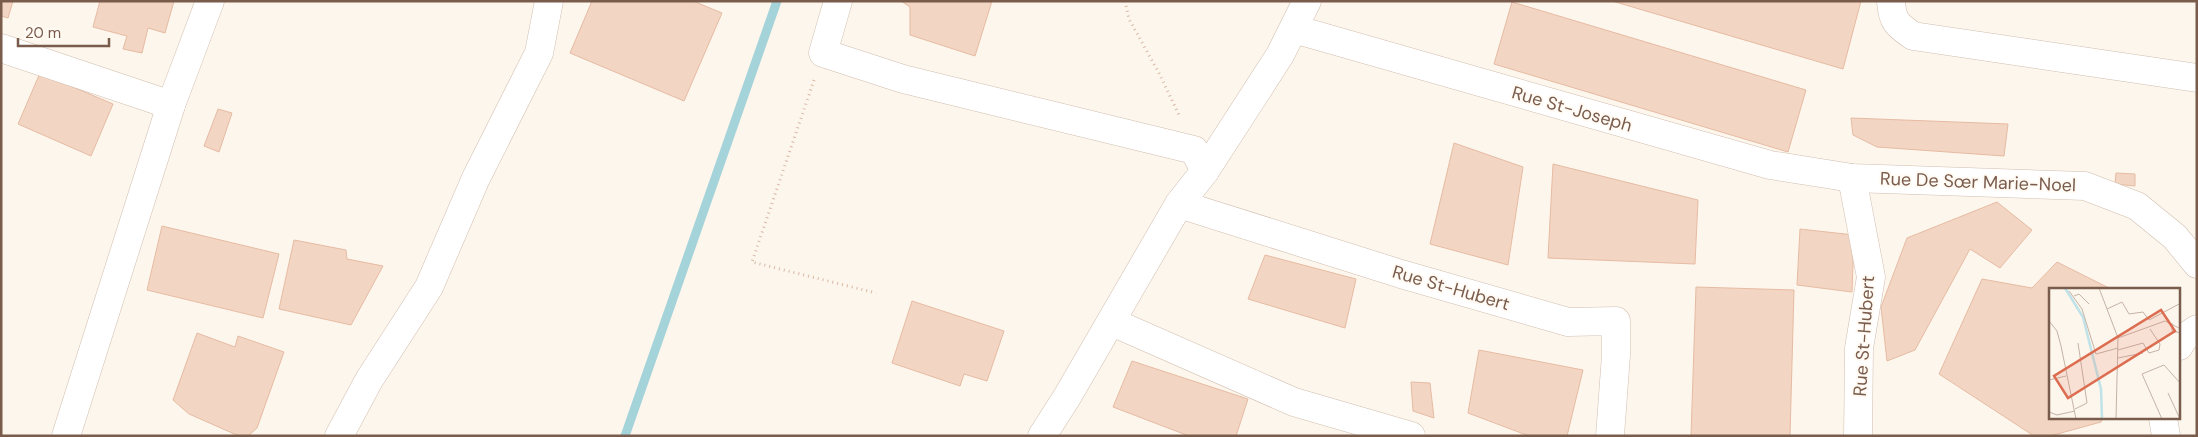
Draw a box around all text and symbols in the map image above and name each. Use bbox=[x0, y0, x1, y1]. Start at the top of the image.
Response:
scale bar bbox=[18, 15, 109, 47]
text: 20 m bbox=[25, 23, 61, 43]
street label: Rue St-Joseph bbox=[1509, 80, 1635, 138]
street label: Rue De Sœr Marie-Noel bbox=[1880, 167, 2076, 197]
street label: Rue St-Hubert bbox=[1390, 260, 1512, 316]
street label: Rue St-Hubert bbox=[1848, 275, 1880, 397]
inset map bbox=[2049, 288, 2180, 420]

